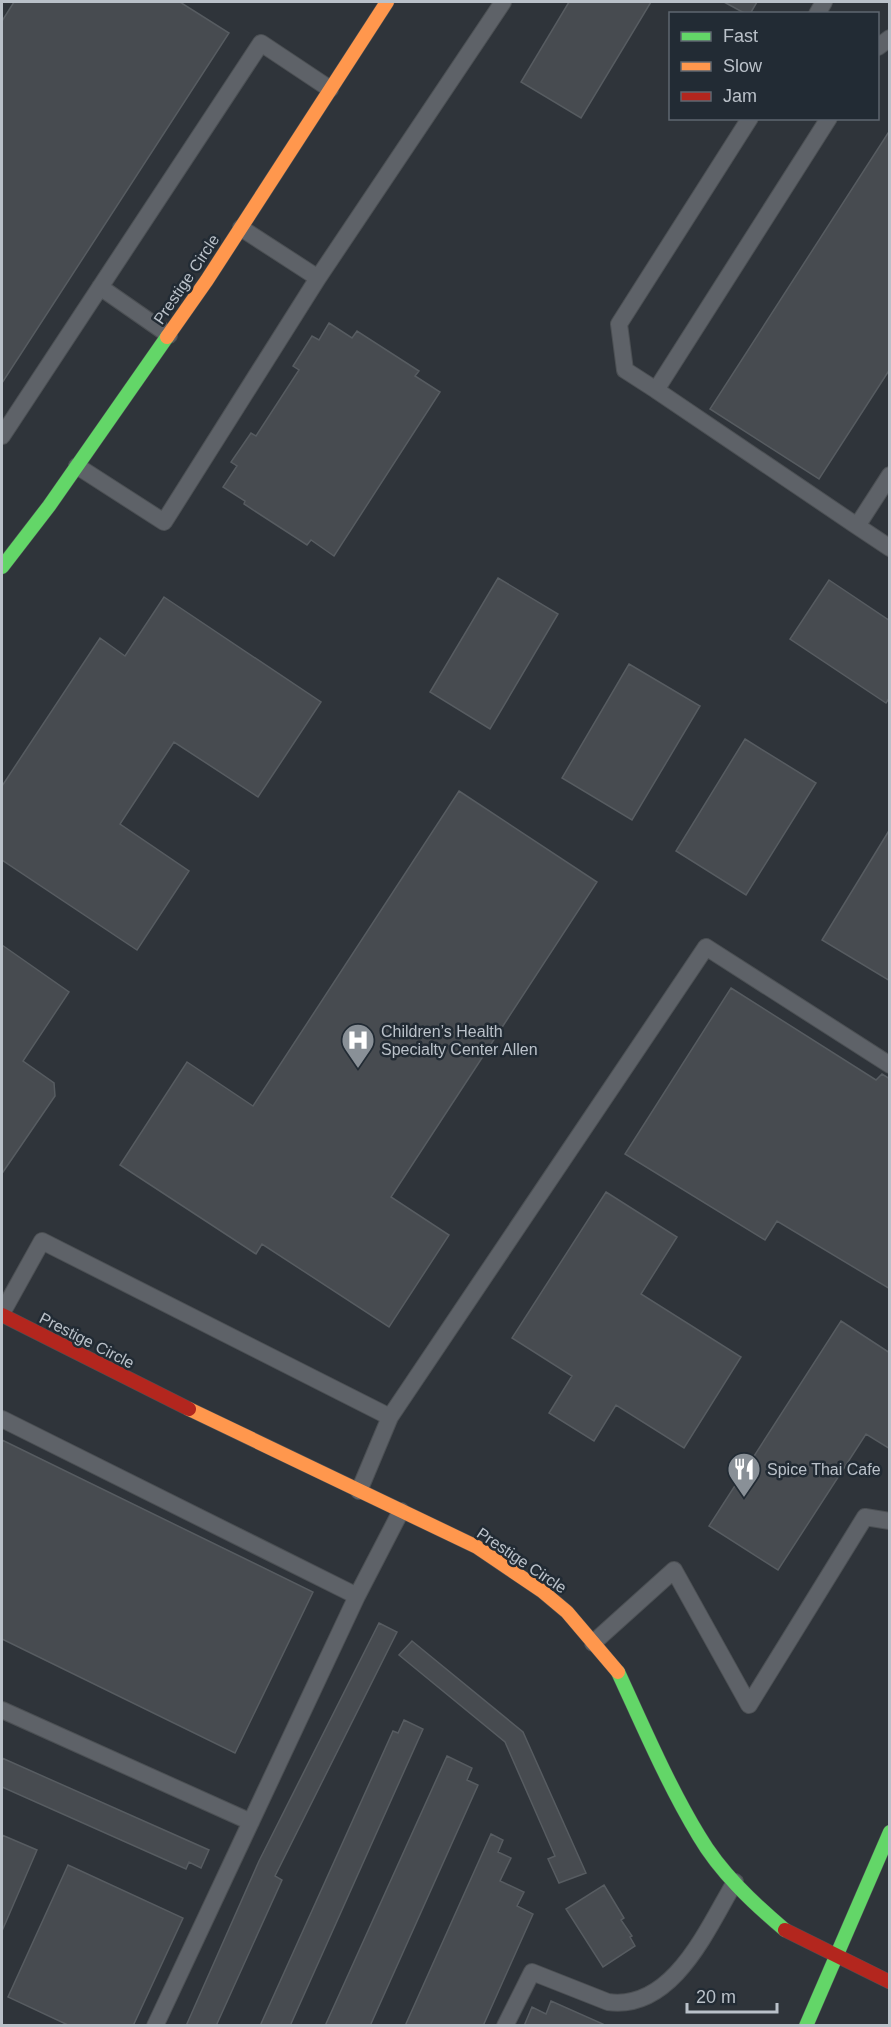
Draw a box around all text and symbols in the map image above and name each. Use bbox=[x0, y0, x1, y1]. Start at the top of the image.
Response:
legend bbox=[669, 12, 879, 120]
text: Fast bbox=[723, 26, 758, 46]
text: Slow bbox=[723, 56, 763, 76]
text: Jam bbox=[723, 86, 757, 106]
street label: Prestige Circle bbox=[150, 231, 223, 327]
hospital icon: Children’s Health Specialty Center Allen bbox=[340, 1022, 376, 1069]
place label: Children’s Health Specialty Center Allen bbox=[381, 1023, 538, 1058]
street label: Prestige Circle bbox=[37, 1309, 137, 1372]
restaurant icon: Spice Thai Cafe bbox=[726, 1451, 762, 1498]
place label: Spice Thai Cafe bbox=[767, 1461, 881, 1478]
street label: Prestige Circle bbox=[474, 1524, 570, 1597]
scale bar bbox=[687, 1976, 777, 2014]
text: 20 m bbox=[696, 1987, 736, 2007]

